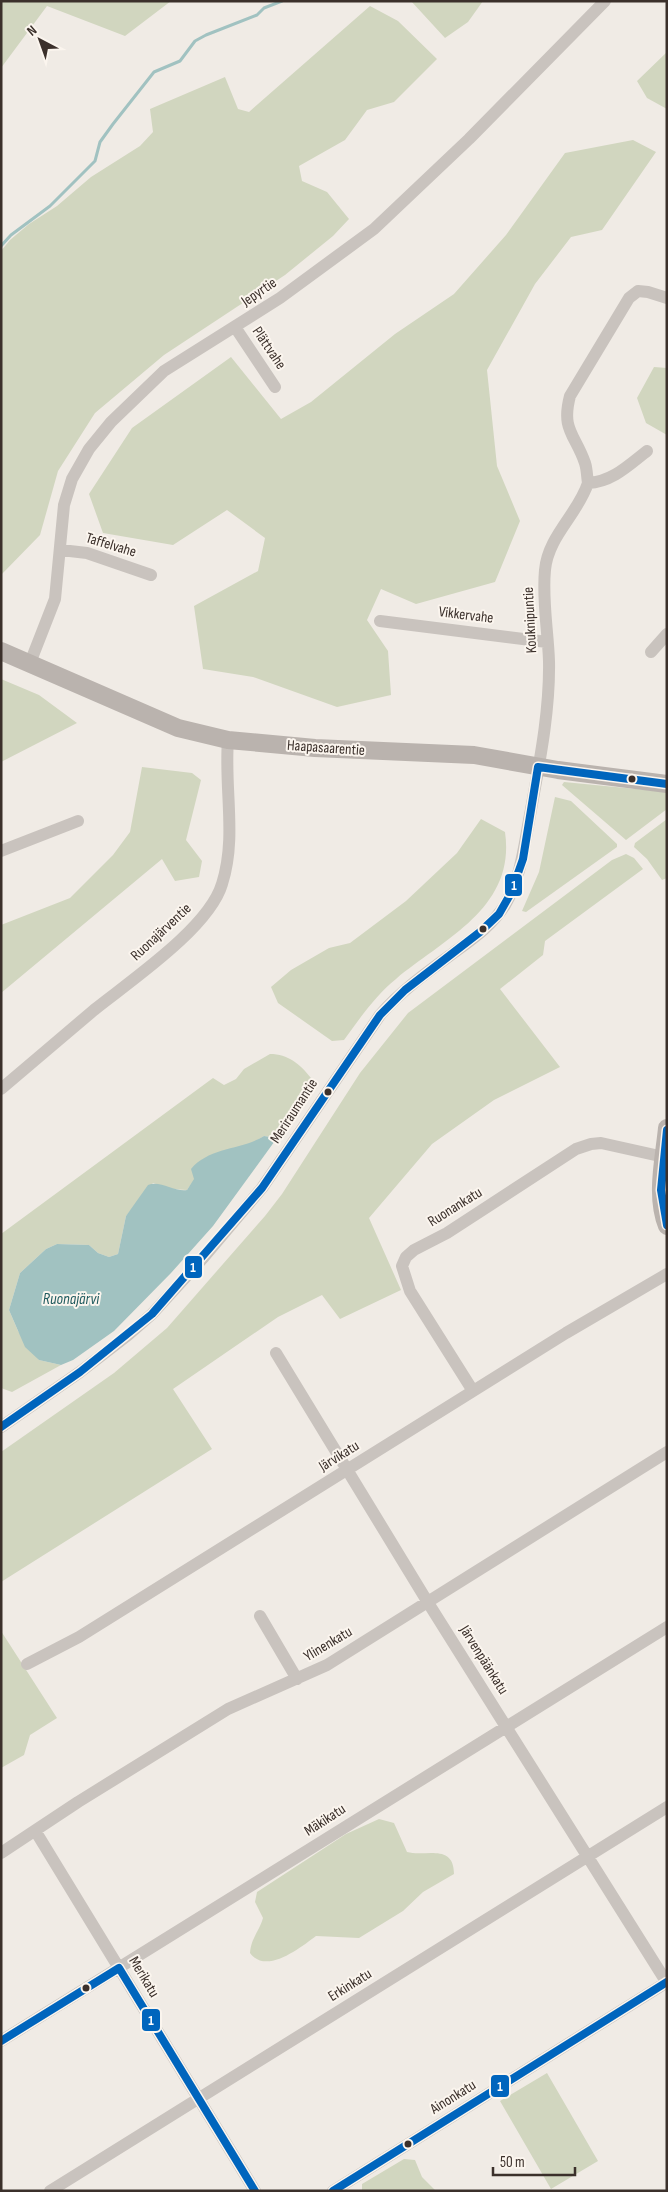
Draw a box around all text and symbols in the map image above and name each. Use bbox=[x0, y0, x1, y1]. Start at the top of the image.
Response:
north arrow bbox=[15, 15, 65, 65]
text: N bbox=[23, 22, 40, 39]
street label: Jepyrtie bbox=[237, 273, 280, 311]
street label: Plättvahe bbox=[248, 323, 290, 373]
street label: Taffelvahe bbox=[83, 528, 139, 562]
street label: Kouknipuntie bbox=[519, 586, 541, 654]
street label: Vikkervahe bbox=[438, 602, 494, 628]
street label: Haapasaarentie bbox=[286, 736, 366, 760]
unlabelled marker bbox=[627, 774, 637, 784]
line badge: 1 bbox=[504, 873, 523, 897]
text: 1 bbox=[511, 877, 517, 894]
street label: Ruonajärventie bbox=[127, 899, 195, 965]
unlabelled marker bbox=[478, 924, 488, 934]
street label: Meriraumantie bbox=[266, 1075, 322, 1147]
unlabelled marker bbox=[323, 1087, 333, 1097]
street label: Ruonankatu bbox=[424, 1183, 486, 1231]
line badge: 1 bbox=[184, 1255, 203, 1279]
text: 1 bbox=[190, 1259, 196, 1276]
water label: Ruonajärvi bbox=[43, 1290, 100, 1309]
street label: Järvikatu bbox=[314, 1436, 363, 1476]
street label: Järvenpäänkatu bbox=[455, 1621, 513, 1698]
street label: Ylinenkatu bbox=[300, 1622, 356, 1666]
street label: Mäkikatu bbox=[301, 1800, 349, 1840]
street label: Merikatu bbox=[124, 1953, 164, 2001]
street label: Erkinkatu bbox=[325, 1964, 375, 2006]
unlabelled marker bbox=[81, 1983, 91, 1993]
line badge: 1 bbox=[141, 2008, 161, 2032]
text: 1 bbox=[148, 2012, 154, 2029]
line badge: 1 bbox=[490, 2074, 510, 2098]
street label: Ainonkatu bbox=[426, 2076, 480, 2119]
text: 1 bbox=[497, 2078, 503, 2095]
unlabelled marker bbox=[403, 2139, 413, 2149]
scale bar bbox=[493, 2144, 576, 2176]
text: 50 m bbox=[500, 2153, 525, 2172]

